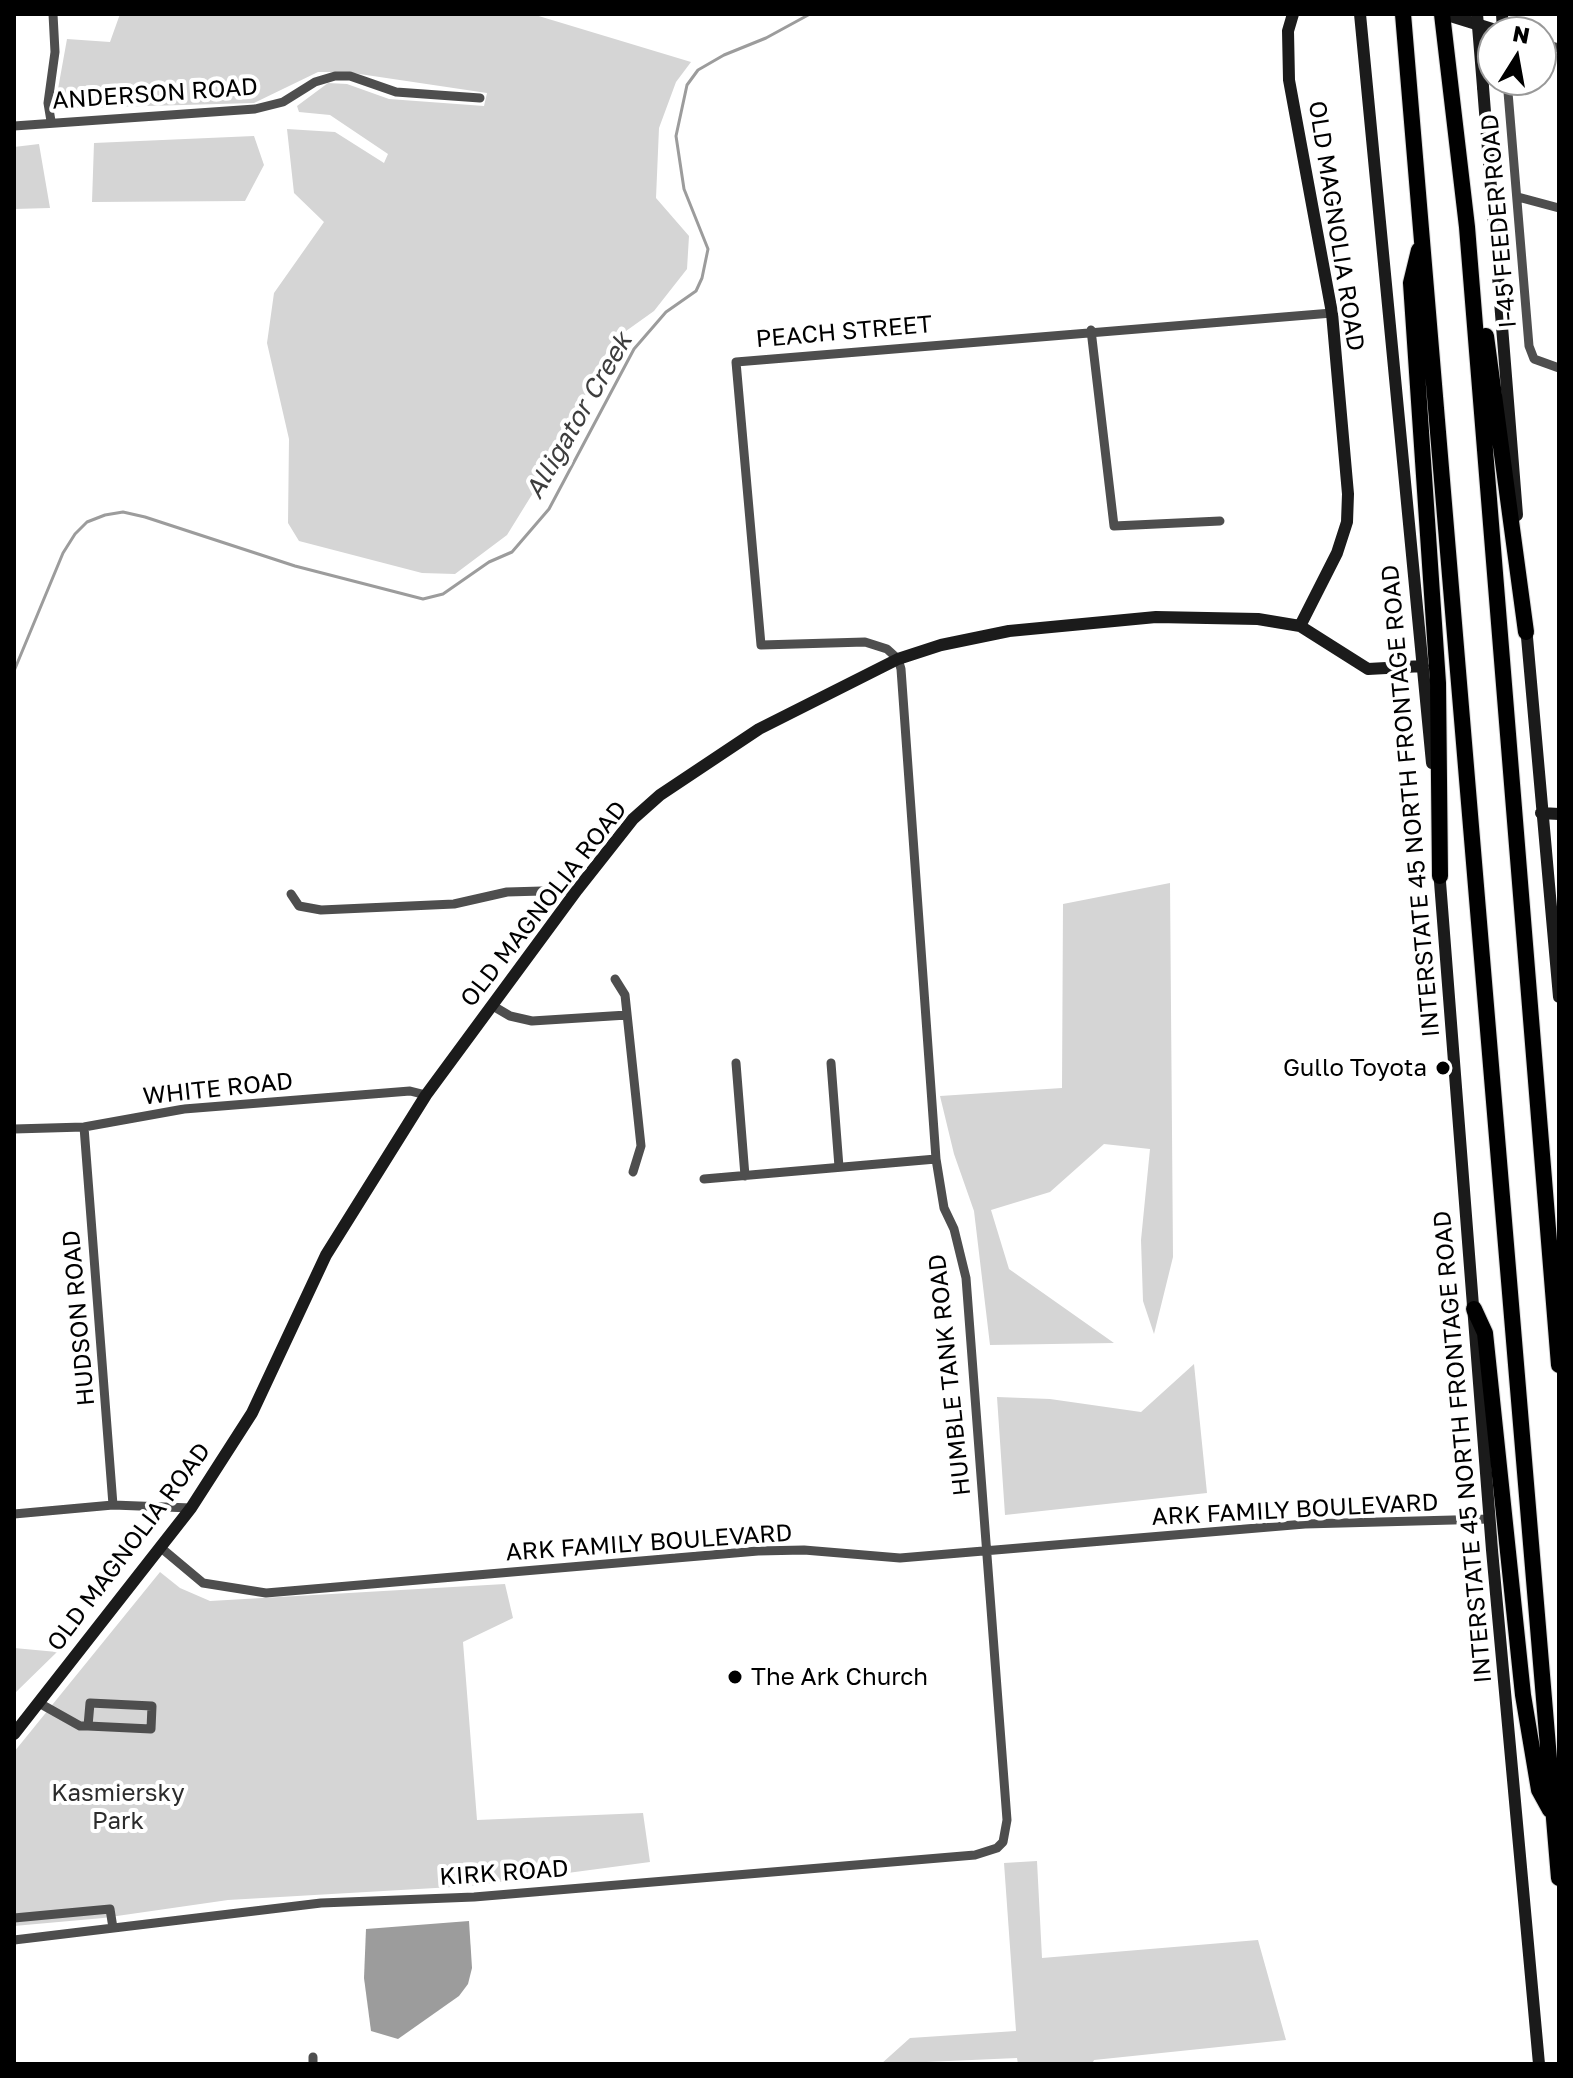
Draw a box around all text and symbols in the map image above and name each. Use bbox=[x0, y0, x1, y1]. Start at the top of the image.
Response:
north arrow bbox=[1477, 16, 1557, 96]
text: N bbox=[1510, 19, 1532, 49]
street label: ANDERSON ROAD bbox=[51, 72, 259, 116]
street label: OLD MAGNOLIA ROAD bbox=[1302, 99, 1370, 353]
street label: I-45 FEEDER ROAD bbox=[1475, 113, 1523, 329]
street label: PEACH STREET bbox=[754, 310, 934, 354]
water label: Alligator Creek bbox=[519, 328, 639, 504]
street label: INTERSTATE 45 NORTH FRONTAGE ROAD bbox=[1376, 563, 1446, 1039]
street label: OLD MAGNOLIA ROAD bbox=[455, 795, 633, 1013]
place label: Gullo Toyota bbox=[1283, 1054, 1427, 1082]
marker: Gullo Toyota bbox=[1434, 1059, 1452, 1077]
street label: WHITE ROAD bbox=[141, 1067, 295, 1111]
street label: INTERSTATE 45 NORTH FRONTAGE ROAD bbox=[1428, 1209, 1498, 1685]
street label: HUDSON ROAD bbox=[57, 1229, 101, 1407]
street label: HUMBLE TANK ROAD bbox=[923, 1253, 977, 1497]
street label: OLD MAGNOLIA ROAD bbox=[41, 1437, 217, 1657]
street label: ARK FAMILY BOULEVARD bbox=[1151, 1488, 1439, 1532]
street label: ARK FAMILY BOULEVARD bbox=[505, 1519, 793, 1567]
place label: The Ark Church bbox=[751, 1663, 928, 1691]
marker: The Ark Church bbox=[726, 1668, 744, 1686]
park label: Kasmiersky Park bbox=[51, 1779, 185, 1835]
street label: KIRK ROAD bbox=[438, 1854, 570, 1892]

